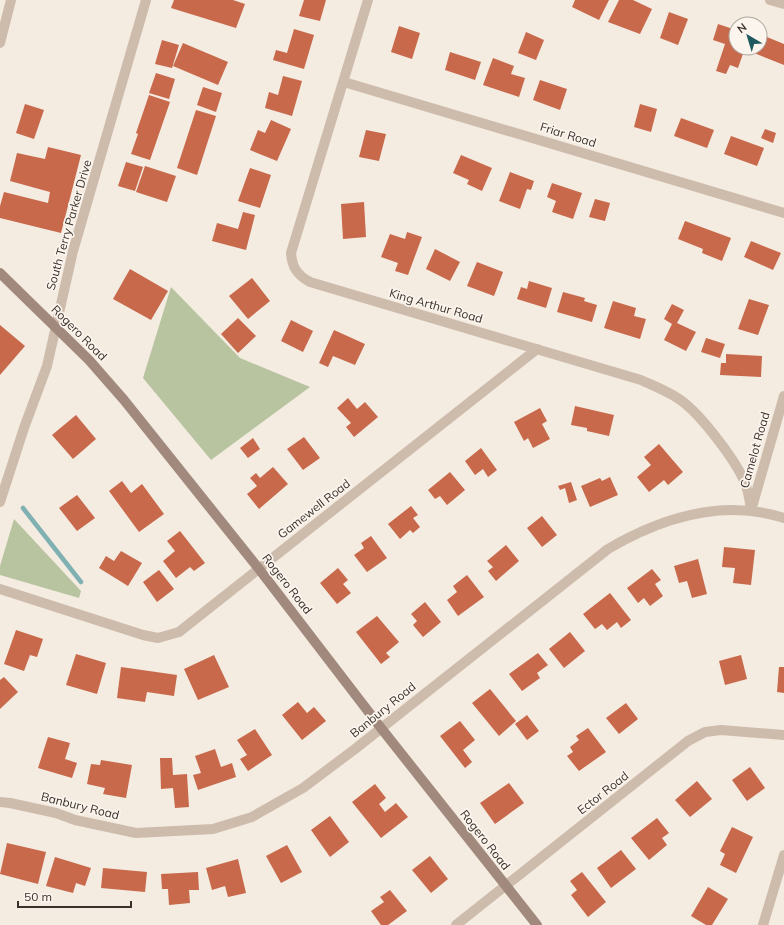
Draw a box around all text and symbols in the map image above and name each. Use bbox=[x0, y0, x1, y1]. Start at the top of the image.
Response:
north arrow bbox=[728, 16, 768, 56]
text: N bbox=[734, 20, 749, 36]
street label: Friar Road bbox=[538, 119, 598, 150]
street label: South Terry Parker Drive bbox=[43, 158, 94, 292]
street label: King Arthur Road bbox=[388, 285, 485, 326]
street label: Rogero Road bbox=[48, 302, 110, 364]
street label: Camelot Road bbox=[736, 410, 773, 490]
street label: Gamewell Road bbox=[274, 476, 353, 542]
street label: Rogero Road bbox=[259, 551, 316, 617]
street label: Banbury Road bbox=[347, 679, 419, 741]
street label: Ector Road bbox=[574, 768, 631, 817]
street label: Banbury Road bbox=[39, 789, 121, 822]
street label: Rogero Road bbox=[457, 807, 514, 873]
scale bar bbox=[18, 883, 131, 909]
text: 50 m bbox=[24, 889, 52, 904]

